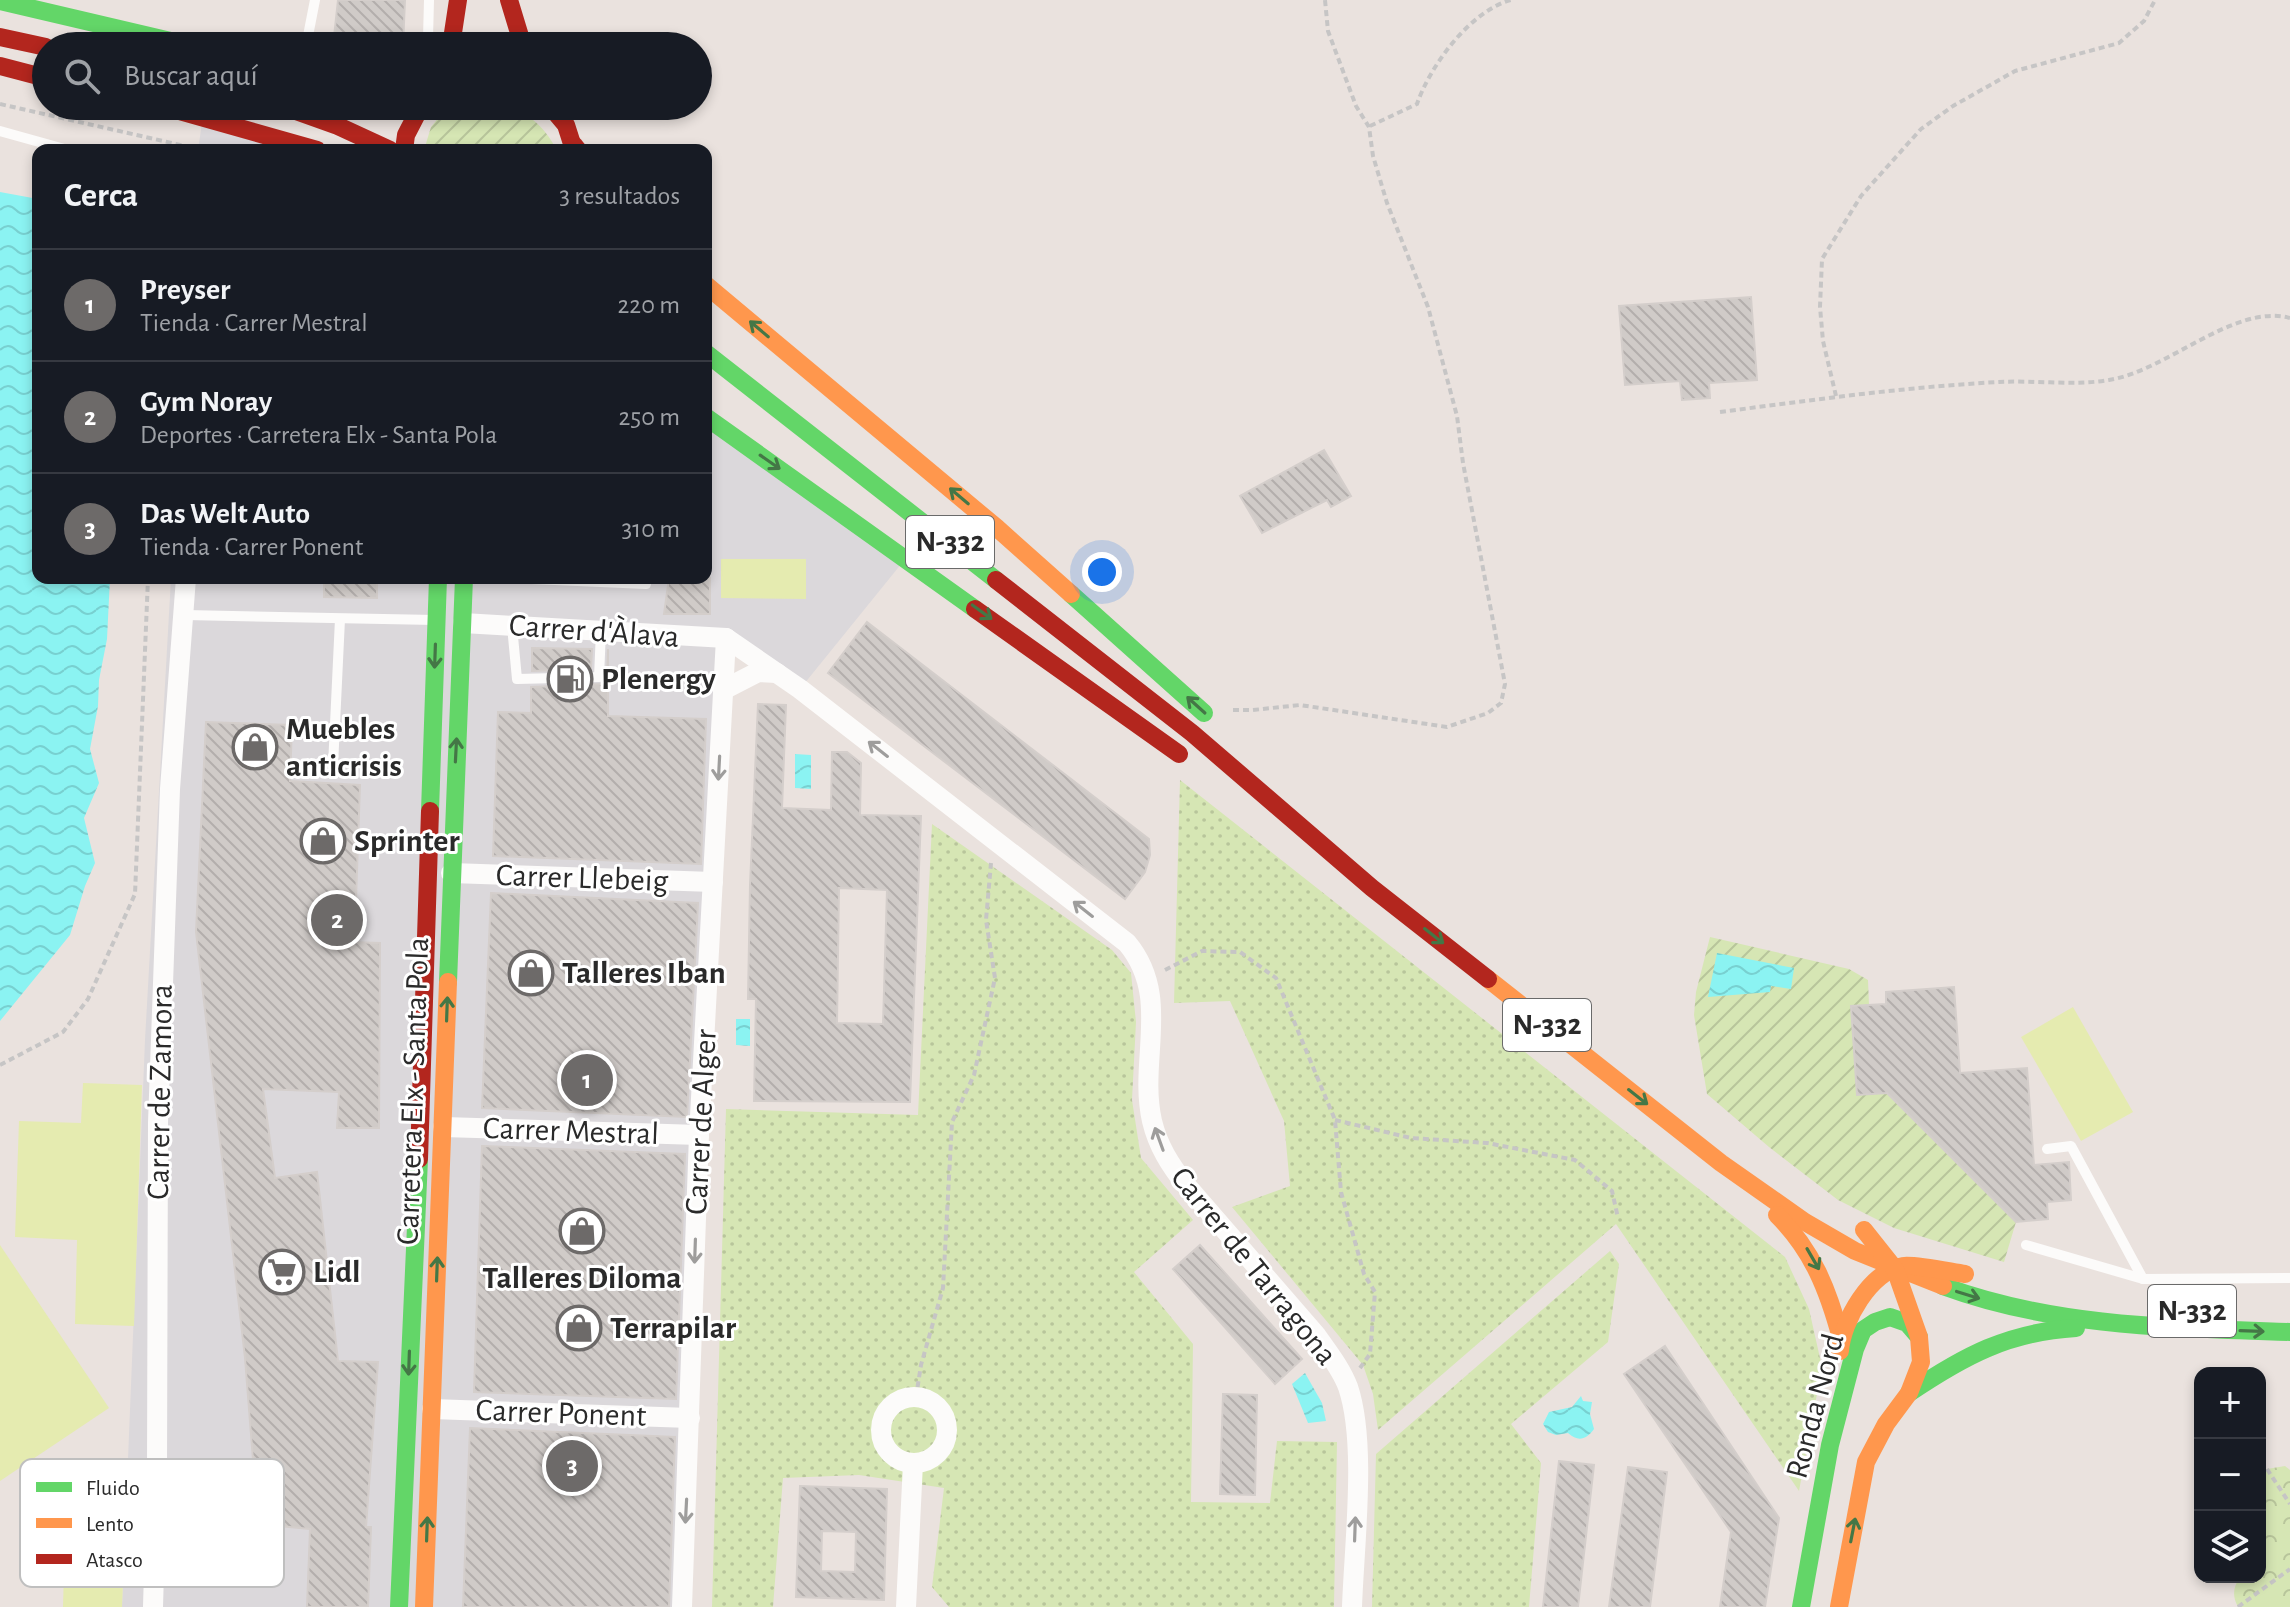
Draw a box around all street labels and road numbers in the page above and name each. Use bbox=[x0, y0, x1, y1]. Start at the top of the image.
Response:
road number: N-332 bbox=[906, 516, 994, 568]
street label: Carrer d'Àlava bbox=[508, 606, 680, 653]
street label: Carrer Llebeig bbox=[495, 859, 669, 897]
street label: Carretera Elx - Santa Pola bbox=[392, 936, 434, 1246]
street label: Carrer de Zamora bbox=[142, 984, 178, 1200]
road number: N-332 bbox=[1503, 999, 1591, 1051]
street label: Carrer de Alger bbox=[680, 1028, 722, 1216]
street label: Carrer Mestral bbox=[482, 1112, 660, 1150]
street label: Carrer de Tarragona bbox=[1165, 1161, 1343, 1371]
road number: N-332 bbox=[2148, 1285, 2236, 1337]
street label: Ronda Nord bbox=[1780, 1330, 1850, 1482]
street label: Carrer Ponent bbox=[475, 1394, 647, 1432]

